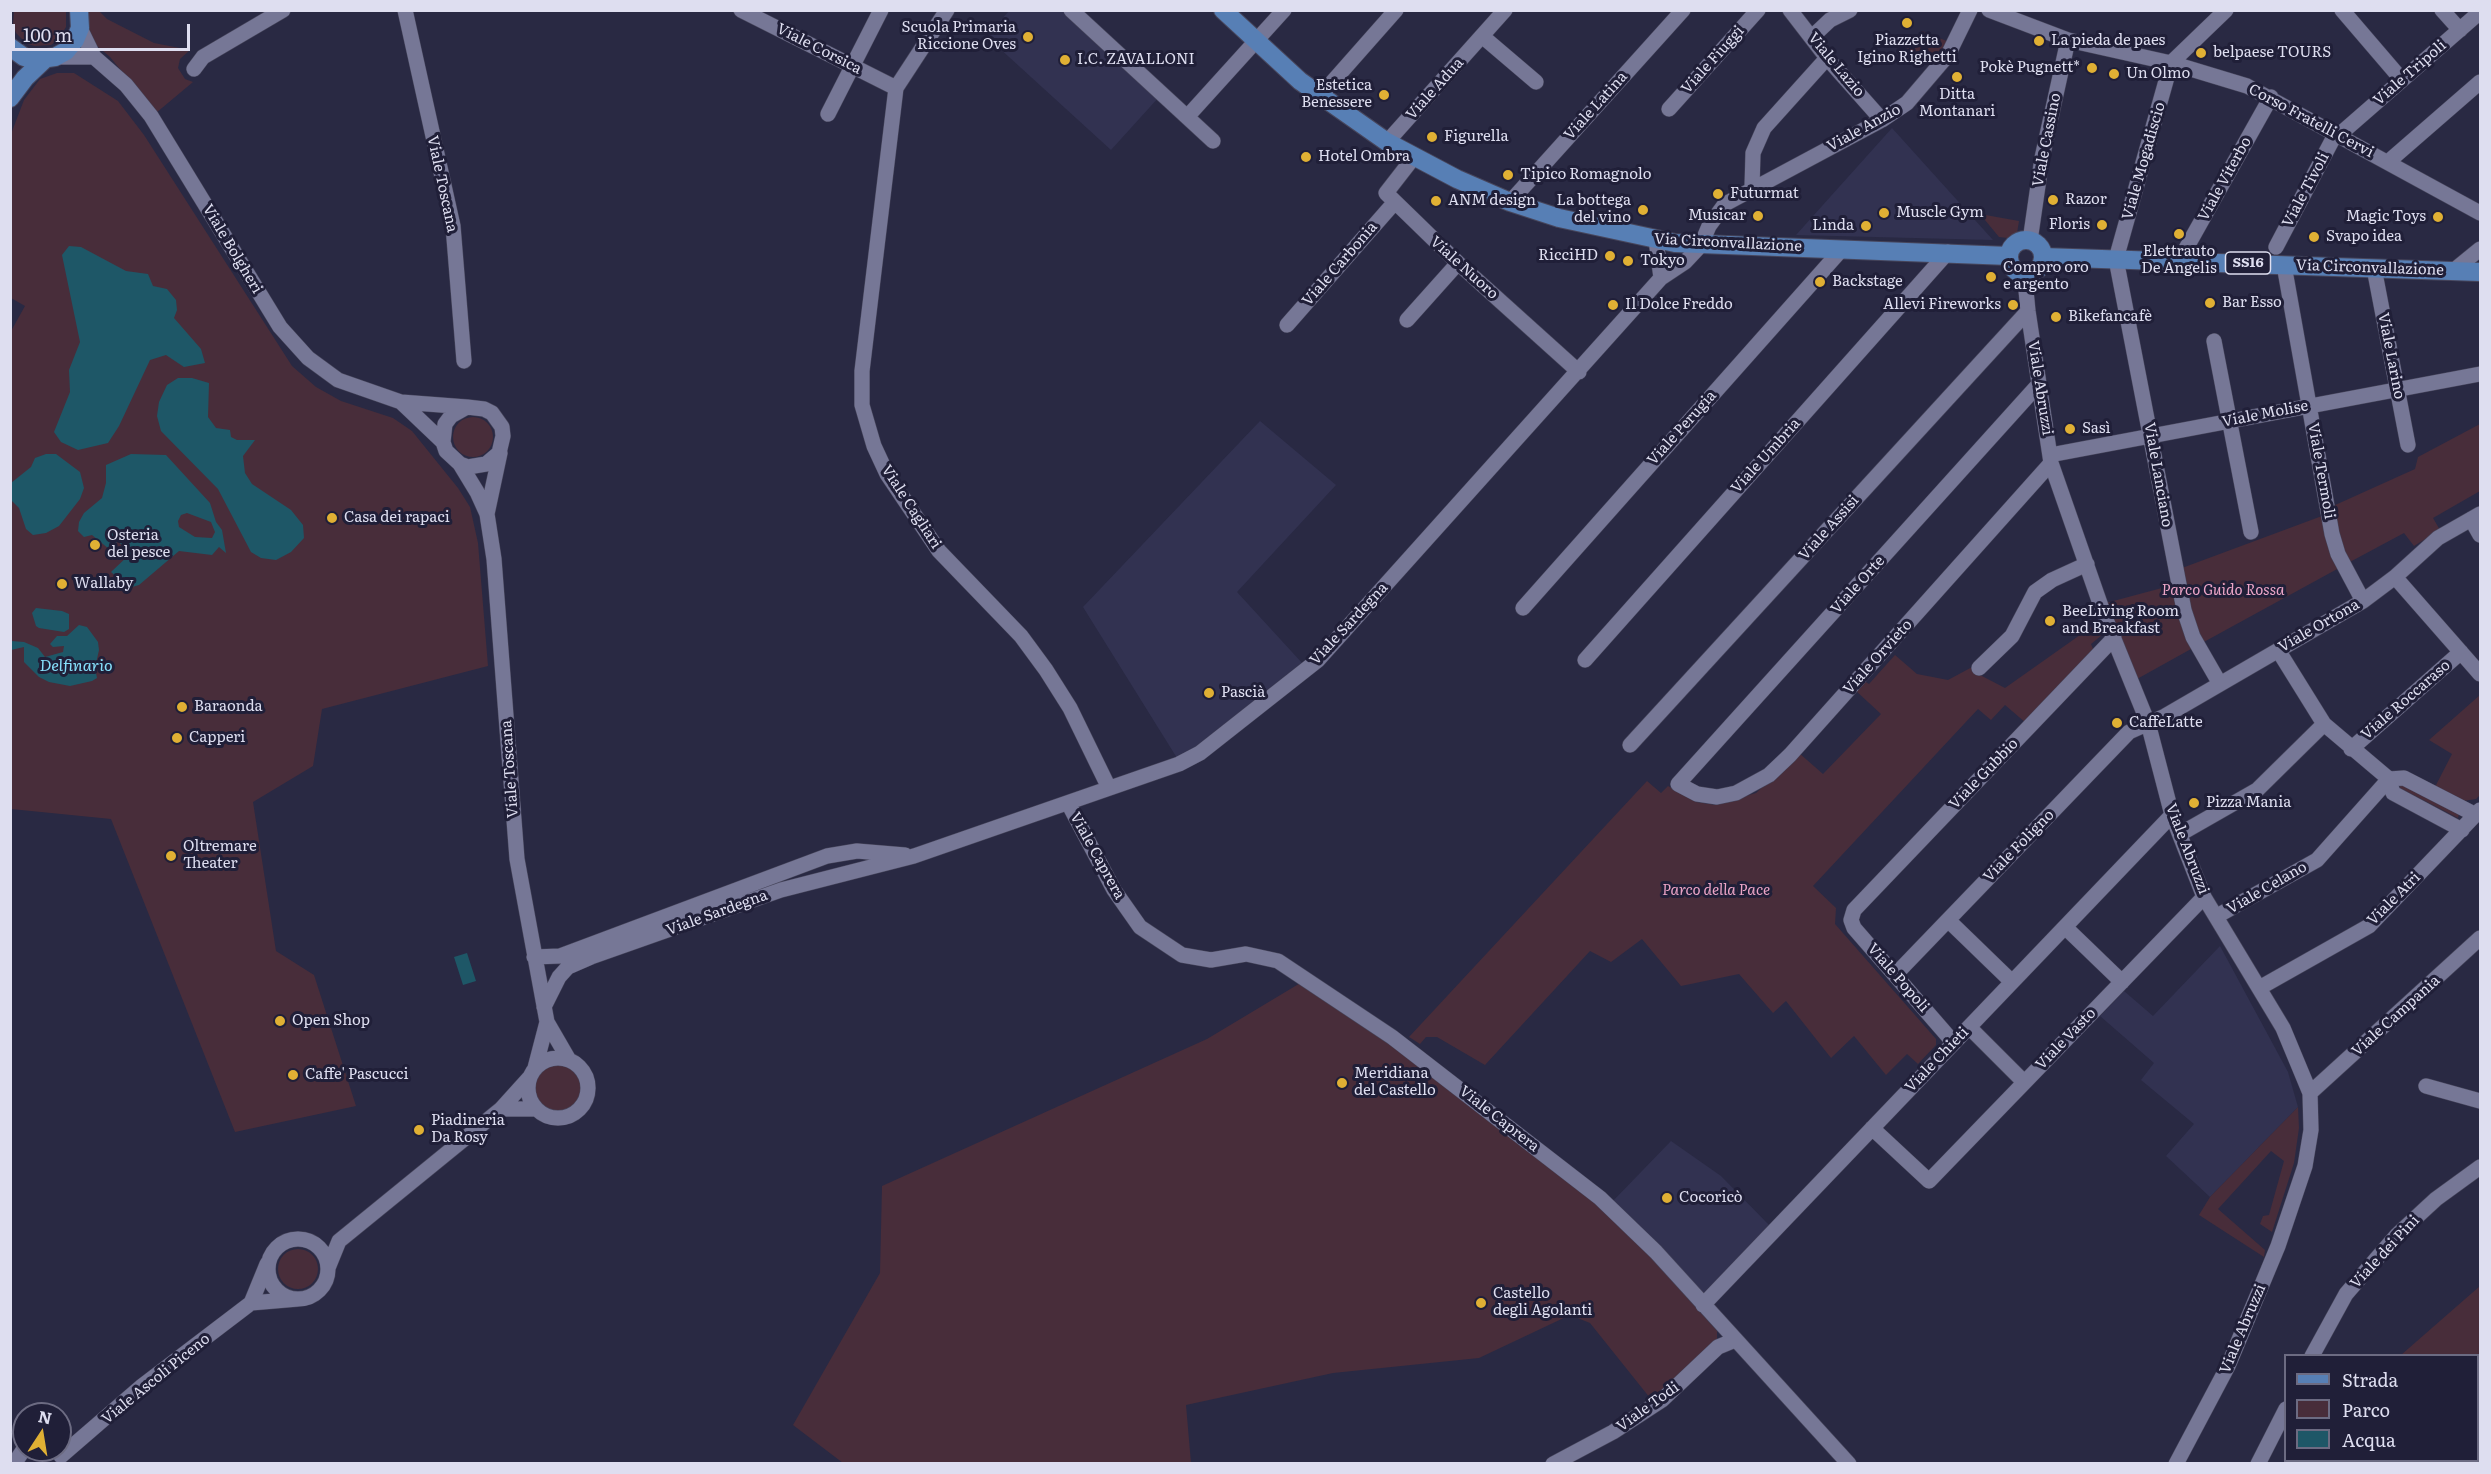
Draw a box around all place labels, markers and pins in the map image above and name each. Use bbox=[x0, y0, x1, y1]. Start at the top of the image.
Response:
marker: Piazzetta Igino Righetti bbox=[1900, 16, 1914, 30]
place label: Scuola Primaria Riccione Oves bbox=[902, 19, 1016, 54]
marker: Scuola Primaria Riccione Oves bbox=[1021, 30, 1035, 44]
place label: Piazzetta Igino Righetti bbox=[1857, 32, 1957, 67]
place label: La pieda de paes bbox=[2051, 32, 2165, 50]
marker: La pieda de paes bbox=[2032, 34, 2046, 48]
place label: belpaese TOURS bbox=[2213, 44, 2331, 62]
marker: belpaese TOURS bbox=[2194, 46, 2208, 60]
place label: I.C. ZAVALLONI bbox=[1077, 51, 1195, 69]
marker: I.C. ZAVALLONI bbox=[1058, 53, 1072, 67]
place label: Pokè Pugnett* bbox=[1979, 59, 2080, 77]
marker: Pokè Pugnett* bbox=[2085, 61, 2099, 75]
place label: Un Olmo bbox=[2126, 65, 2190, 83]
marker: Un Olmo bbox=[2107, 67, 2121, 81]
marker: Ditta Montanari bbox=[1950, 70, 1964, 84]
place label: Estetica Benessere bbox=[1301, 77, 1372, 112]
place label: Ditta Montanari bbox=[1919, 86, 1995, 121]
marker: Estetica Benessere bbox=[1377, 88, 1391, 102]
place label: Figurella bbox=[1444, 128, 1509, 146]
marker: Figurella bbox=[1425, 130, 1439, 144]
place label: Hotel Ombra bbox=[1318, 148, 1410, 166]
marker: Hotel Ombra bbox=[1299, 150, 1313, 164]
place label: Tipico Romagnolo bbox=[1520, 166, 1652, 184]
marker: Tipico Romagnolo bbox=[1501, 168, 1515, 182]
place label: Futurmat bbox=[1730, 185, 1799, 203]
marker: Futurmat bbox=[1711, 187, 1725, 201]
place label: Razor bbox=[2065, 191, 2107, 209]
place label: ANM design bbox=[1448, 192, 1536, 210]
place label: La bottega del vino bbox=[1557, 192, 1631, 227]
marker: Razor bbox=[2046, 193, 2060, 207]
marker: ANM design bbox=[1429, 194, 1443, 208]
marker: La bottega del vino bbox=[1636, 203, 1650, 217]
place label: Muscle Gym bbox=[1896, 204, 1984, 222]
marker: Muscle Gym bbox=[1877, 206, 1891, 220]
place label: Musicar bbox=[1688, 207, 1746, 225]
place label: Magic Toys bbox=[2346, 208, 2426, 226]
marker: Musicar bbox=[1751, 209, 1765, 223]
marker: Magic Toys bbox=[2431, 210, 2445, 224]
place label: Floris bbox=[2049, 216, 2090, 234]
place label: Linda bbox=[1812, 217, 1854, 235]
marker: Floris bbox=[2095, 218, 2109, 232]
marker: Linda bbox=[1859, 219, 1873, 233]
marker: Elettrauto De Angelis bbox=[2172, 227, 2186, 241]
place label: Svapo idea bbox=[2326, 228, 2402, 246]
marker: Svapo idea bbox=[2307, 230, 2321, 244]
place label: Elettrauto De Angelis bbox=[2141, 243, 2217, 278]
place label: RicciHD bbox=[1538, 247, 1598, 265]
marker: RicciHD bbox=[1603, 249, 1617, 263]
place label: Tokyo bbox=[1640, 252, 1685, 270]
marker: Tokyo bbox=[1621, 254, 1635, 268]
place label: Compro oro e argento bbox=[2003, 259, 2089, 294]
marker: Compro oro e argento bbox=[1984, 270, 1998, 284]
place label: Backstage bbox=[1832, 273, 1903, 291]
marker: Backstage bbox=[1813, 275, 1827, 289]
place label: Bar Esso bbox=[2222, 294, 2282, 312]
place label: Il Dolce Freddo bbox=[1625, 296, 1733, 314]
place label: Allevi Fireworks bbox=[1883, 296, 2001, 314]
marker: Bar Esso bbox=[2203, 296, 2217, 310]
marker: Il Dolce Freddo bbox=[1606, 298, 1620, 312]
marker: Allevi Fireworks bbox=[2006, 298, 2020, 312]
place label: Bikefancafè bbox=[2068, 308, 2152, 326]
marker: Bikefancafè bbox=[2049, 310, 2063, 324]
place label: Sasì bbox=[2082, 420, 2111, 438]
marker: Sasì bbox=[2063, 422, 2077, 436]
place label: Casa dei rapaci bbox=[344, 509, 450, 527]
marker: Casa dei rapaci bbox=[325, 511, 339, 525]
place label: Osteria del pesce bbox=[107, 527, 170, 562]
marker: Osteria del pesce bbox=[88, 538, 102, 552]
place label: Wallaby bbox=[74, 575, 133, 593]
marker: Wallaby bbox=[55, 577, 69, 591]
place label: BeeLiving Room and Breakfast bbox=[2062, 603, 2179, 638]
marker: BeeLiving Room and Breakfast bbox=[2043, 614, 2057, 628]
place label: Pascià bbox=[1221, 684, 1265, 702]
marker: Pascià bbox=[1202, 686, 1216, 700]
place label: Baraonda bbox=[194, 698, 263, 716]
marker: Baraonda bbox=[175, 700, 189, 714]
place label: CaffeLatte bbox=[2129, 714, 2203, 732]
marker: CaffeLatte bbox=[2110, 716, 2124, 730]
place label: Capperi bbox=[189, 729, 245, 747]
marker: Capperi bbox=[170, 731, 184, 745]
place label: Pizza Mania bbox=[2206, 794, 2291, 812]
marker: Pizza Mania bbox=[2187, 796, 2201, 810]
place label: Oltremare Theater bbox=[183, 838, 257, 873]
marker: Oltremare Theater bbox=[164, 849, 178, 863]
place label: Open Shop bbox=[292, 1012, 370, 1030]
marker: Open Shop bbox=[273, 1014, 287, 1028]
place label: Meridiana del Castello bbox=[1354, 1065, 1436, 1100]
place label: Caffe' Pascucci bbox=[305, 1066, 409, 1084]
marker: Caffe' Pascucci bbox=[286, 1068, 300, 1082]
marker: Meridiana del Castello bbox=[1335, 1076, 1349, 1090]
place label: Piadineria Da Rosy bbox=[431, 1112, 505, 1147]
marker: Piadineria Da Rosy bbox=[412, 1123, 426, 1137]
place label: Cocoricò bbox=[1679, 1189, 1743, 1207]
marker: Cocoricò bbox=[1660, 1191, 1674, 1205]
place label: Castello degli Agolanti bbox=[1493, 1285, 1592, 1320]
marker: Castello degli Agolanti bbox=[1474, 1296, 1488, 1310]

